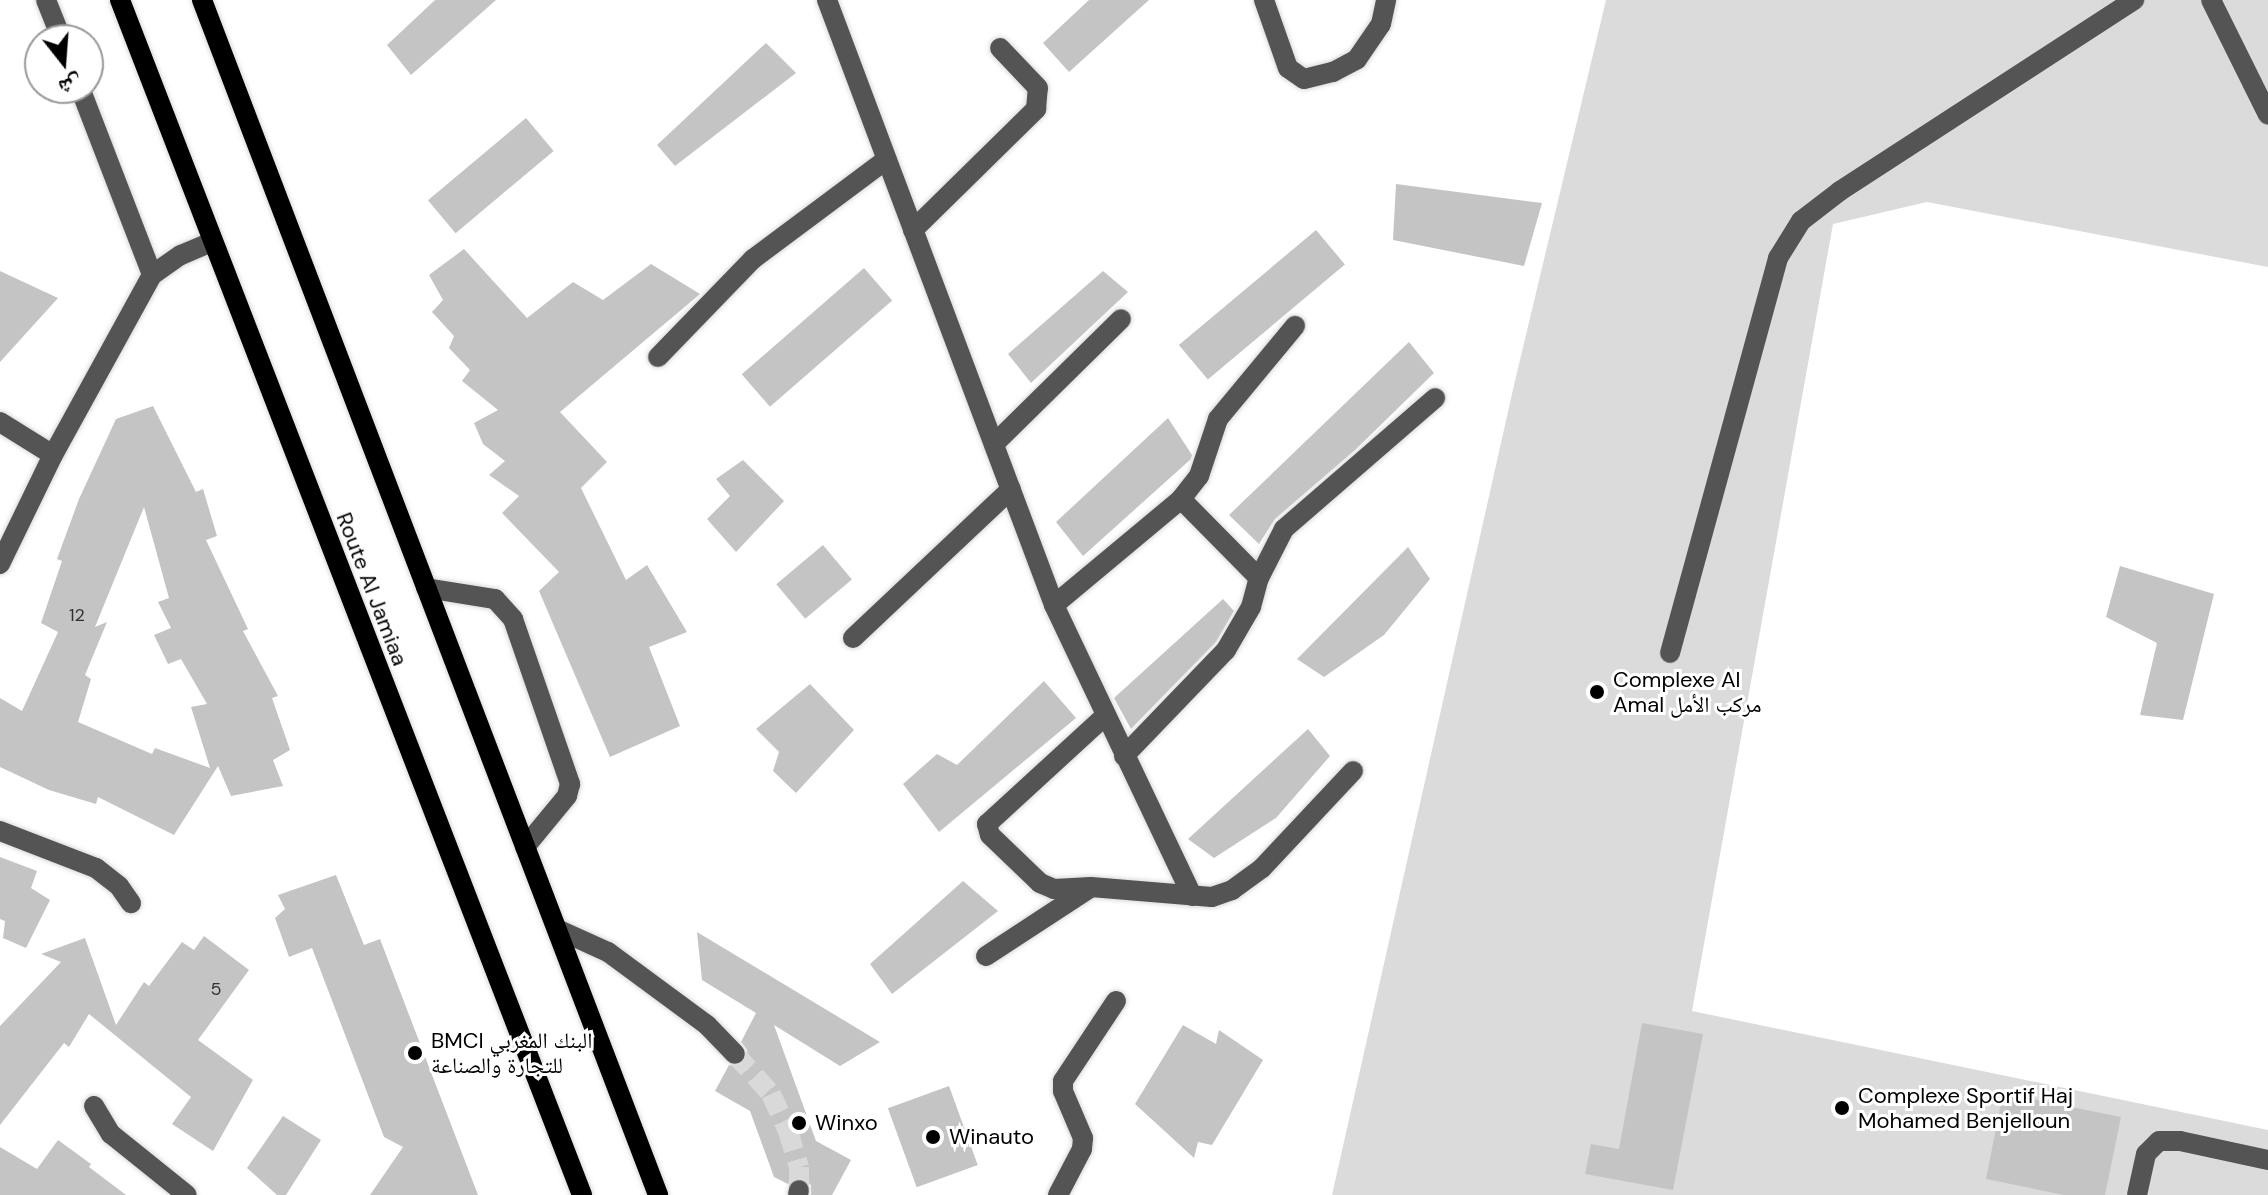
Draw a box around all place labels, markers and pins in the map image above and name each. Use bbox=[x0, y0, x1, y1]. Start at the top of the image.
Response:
place label: Complexe Al Amal مركب الأمل bbox=[1613, 666, 1761, 718]
marker: Complexe Al Amal مركب الأمل bbox=[1588, 683, 1606, 701]
place label: BMCI البنك المغربي للتجارة والصناعة bbox=[431, 1027, 592, 1078]
marker: BMCI البنك المغربي للتجارة والصناعة bbox=[406, 1044, 424, 1062]
place label: Complexe Sportif Haj Mohamed Benjelloun bbox=[1858, 1082, 2073, 1134]
marker: Complexe Sportif Haj Mohamed Benjelloun bbox=[1833, 1099, 1851, 1117]
place label: Winxo bbox=[815, 1110, 878, 1136]
marker: Winxo bbox=[790, 1114, 808, 1132]
place label: Winauto bbox=[949, 1124, 1034, 1150]
marker: Winauto bbox=[924, 1128, 942, 1146]

